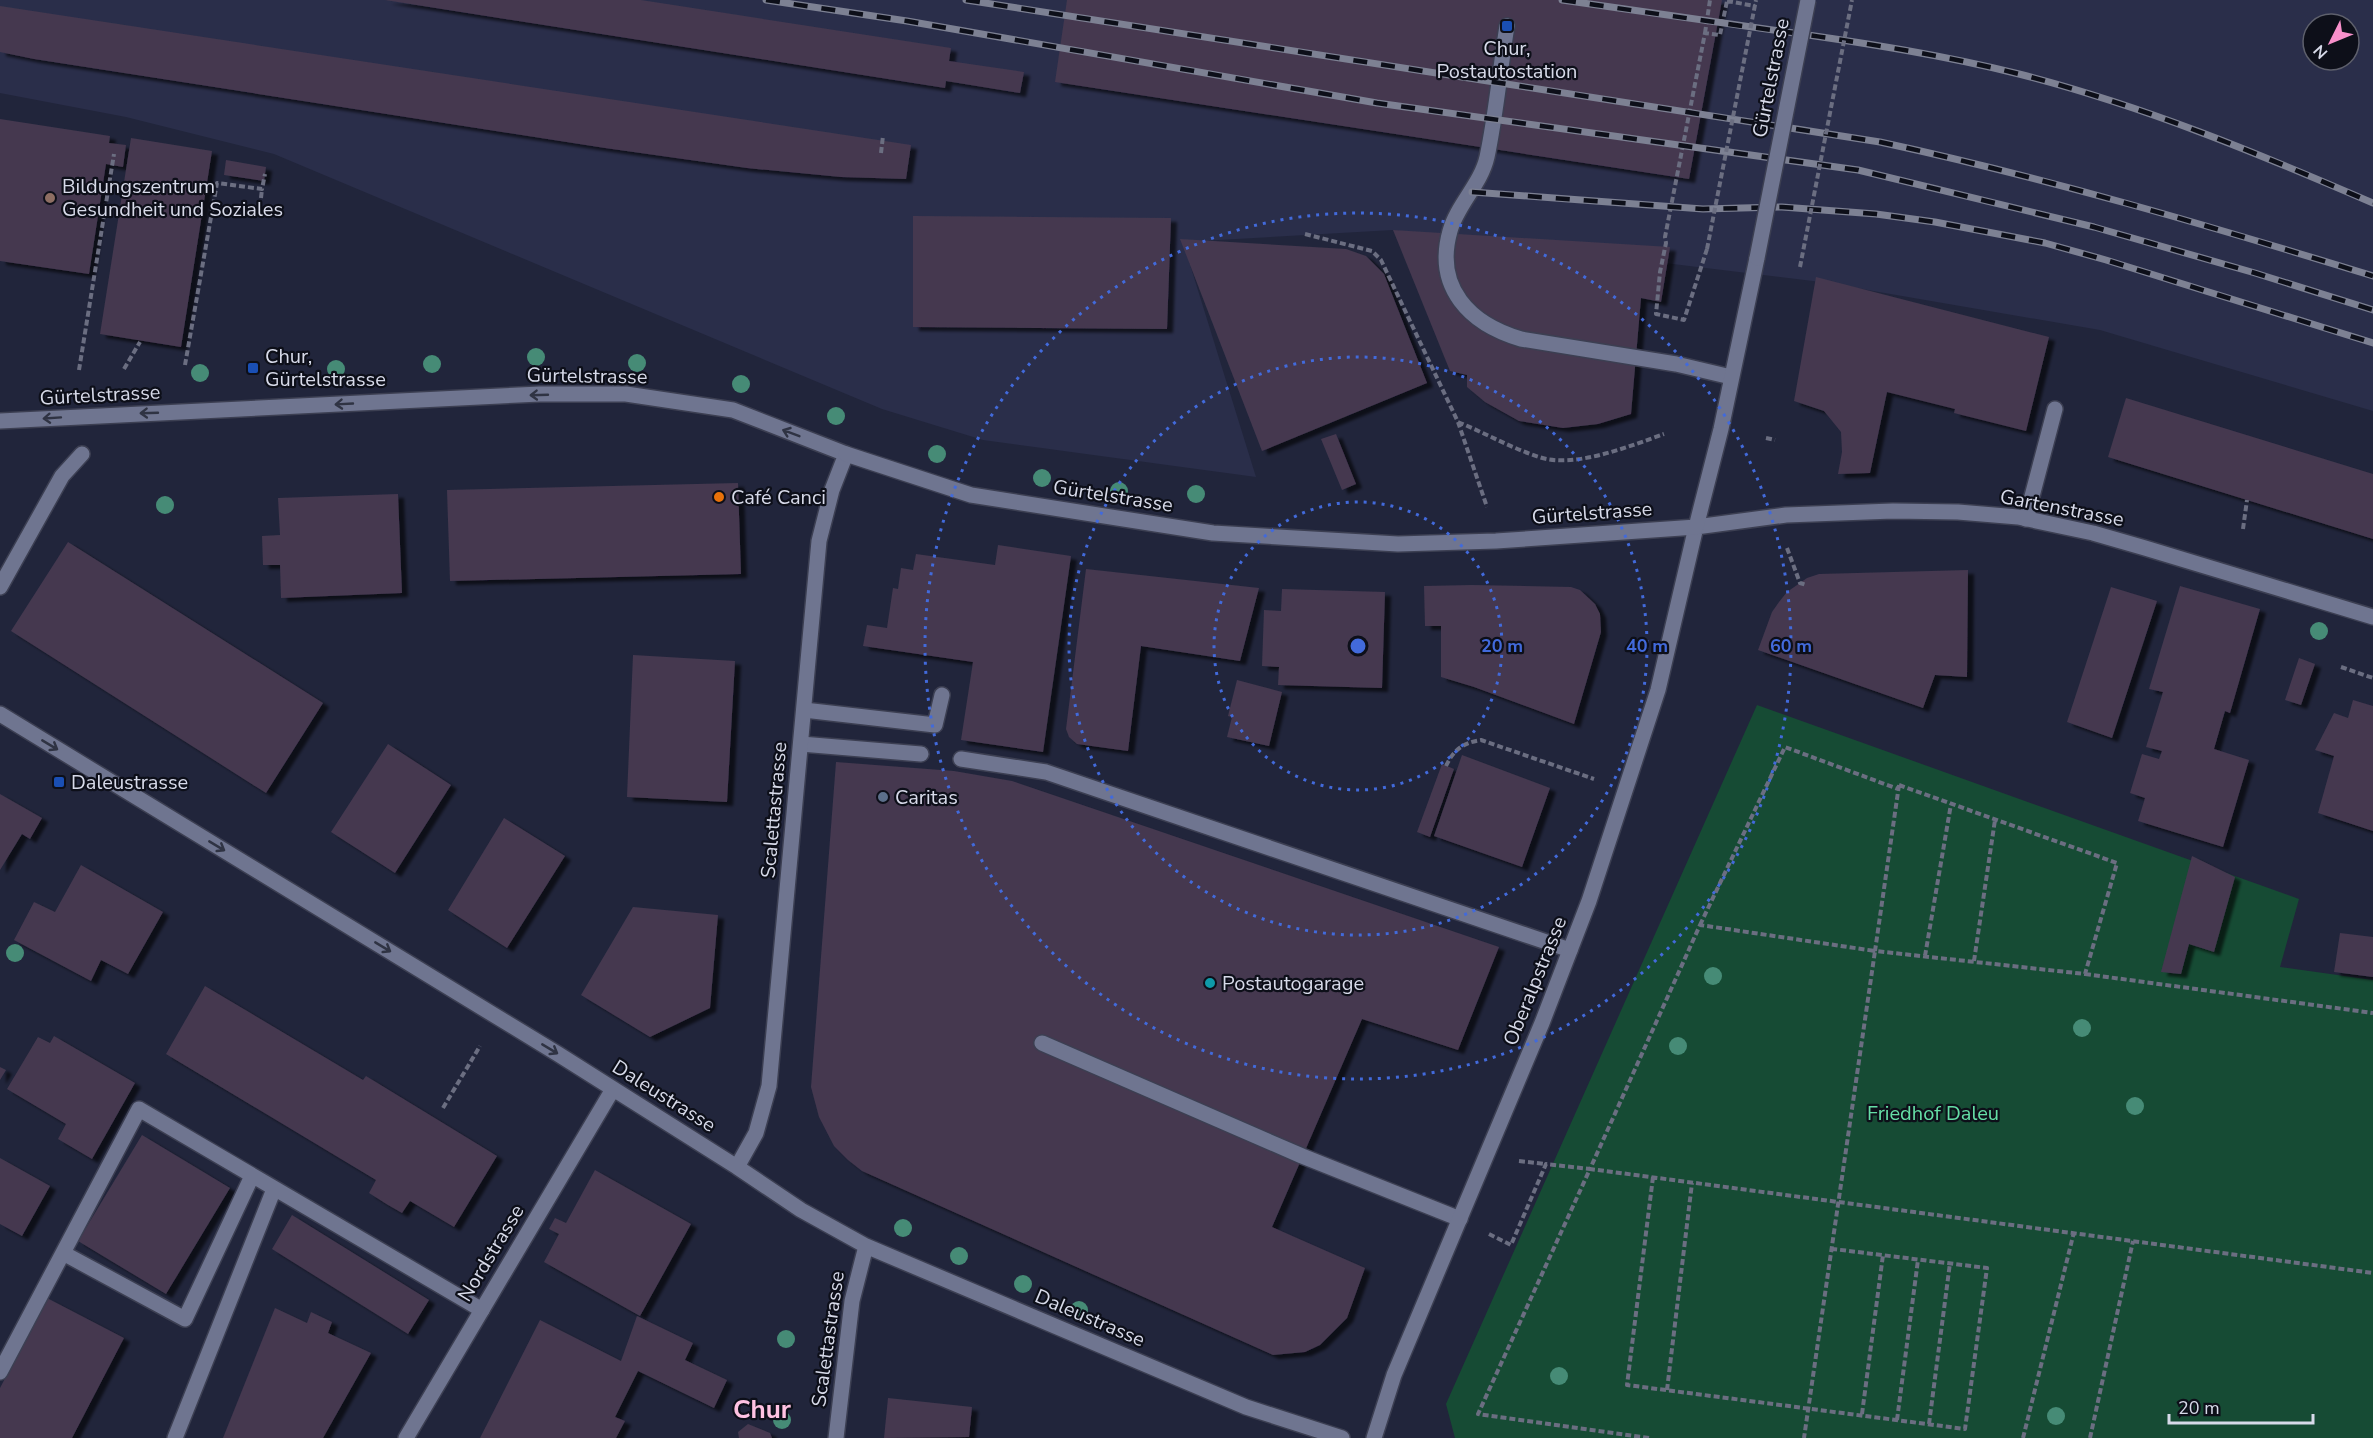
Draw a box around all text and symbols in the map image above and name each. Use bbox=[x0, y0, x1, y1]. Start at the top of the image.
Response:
north arrow bbox=[2301, 12, 2361, 72]
street label: Gürtelstrasse bbox=[1746, 16, 1796, 140]
marker: Chur, Postautostation bbox=[1500, 19, 1514, 33]
place label: Chur, Postautostation bbox=[1437, 35, 1577, 85]
text: N bbox=[2309, 40, 2333, 63]
place label: Bildungszentrum Gesundheit und Soziales bbox=[62, 173, 283, 223]
marker: Bildungszentrum Gesundheit und Soziales bbox=[43, 191, 57, 205]
place label: Chur, Gürtelstrasse bbox=[265, 343, 386, 393]
marker: Chur, Gürtelstrasse bbox=[246, 361, 260, 375]
street label: Gürtelstrasse bbox=[526, 361, 648, 391]
street label: Gürtelstrasse bbox=[39, 378, 161, 412]
one-way arrow bbox=[529, 389, 549, 400]
one-way arrow bbox=[334, 399, 354, 410]
one-way arrow bbox=[140, 408, 160, 419]
one-way arrow bbox=[42, 413, 62, 424]
one-way arrow bbox=[782, 427, 801, 438]
street label: Gürtelstrasse bbox=[1051, 473, 1175, 519]
street label: Gartenstrasse bbox=[1998, 483, 2126, 533]
place label: Café Canci bbox=[731, 484, 826, 511]
marker: Café Canci bbox=[712, 490, 726, 504]
street label: Gürtelstrasse bbox=[1531, 495, 1653, 531]
text: 20 m bbox=[1481, 634, 1523, 658]
text: 40 m bbox=[1626, 634, 1668, 658]
text: 60 m bbox=[1770, 634, 1812, 658]
centre of rings bbox=[1348, 636, 1368, 656]
one-way arrow bbox=[41, 739, 58, 751]
street label: Scalettastrasse bbox=[755, 741, 793, 879]
place label: Daleustrasse bbox=[71, 769, 188, 796]
marker: Daleustrasse bbox=[52, 775, 66, 789]
place label: Caritas bbox=[895, 784, 958, 811]
marker: Caritas bbox=[876, 790, 890, 804]
one-way arrow bbox=[208, 840, 225, 852]
street label: Oberalpstrasse bbox=[1497, 912, 1573, 1050]
one-way arrow bbox=[374, 942, 391, 954]
place label: Postautogarage bbox=[1222, 970, 1364, 997]
marker: Postautogarage bbox=[1203, 976, 1217, 990]
one-way arrow bbox=[541, 1043, 558, 1055]
street label: Daleustrasse bbox=[607, 1054, 721, 1138]
park label: Friedhof Daleu bbox=[1867, 1100, 1999, 1127]
street label: Nordstrasse bbox=[451, 1199, 531, 1307]
street label: Scalettastrasse bbox=[805, 1269, 851, 1409]
street label: Daleustrasse bbox=[1031, 1283, 1149, 1353]
scale bar bbox=[2169, 1387, 2313, 1425]
district label: Chur bbox=[733, 1392, 792, 1427]
text: 20 m bbox=[2178, 1396, 2220, 1420]

